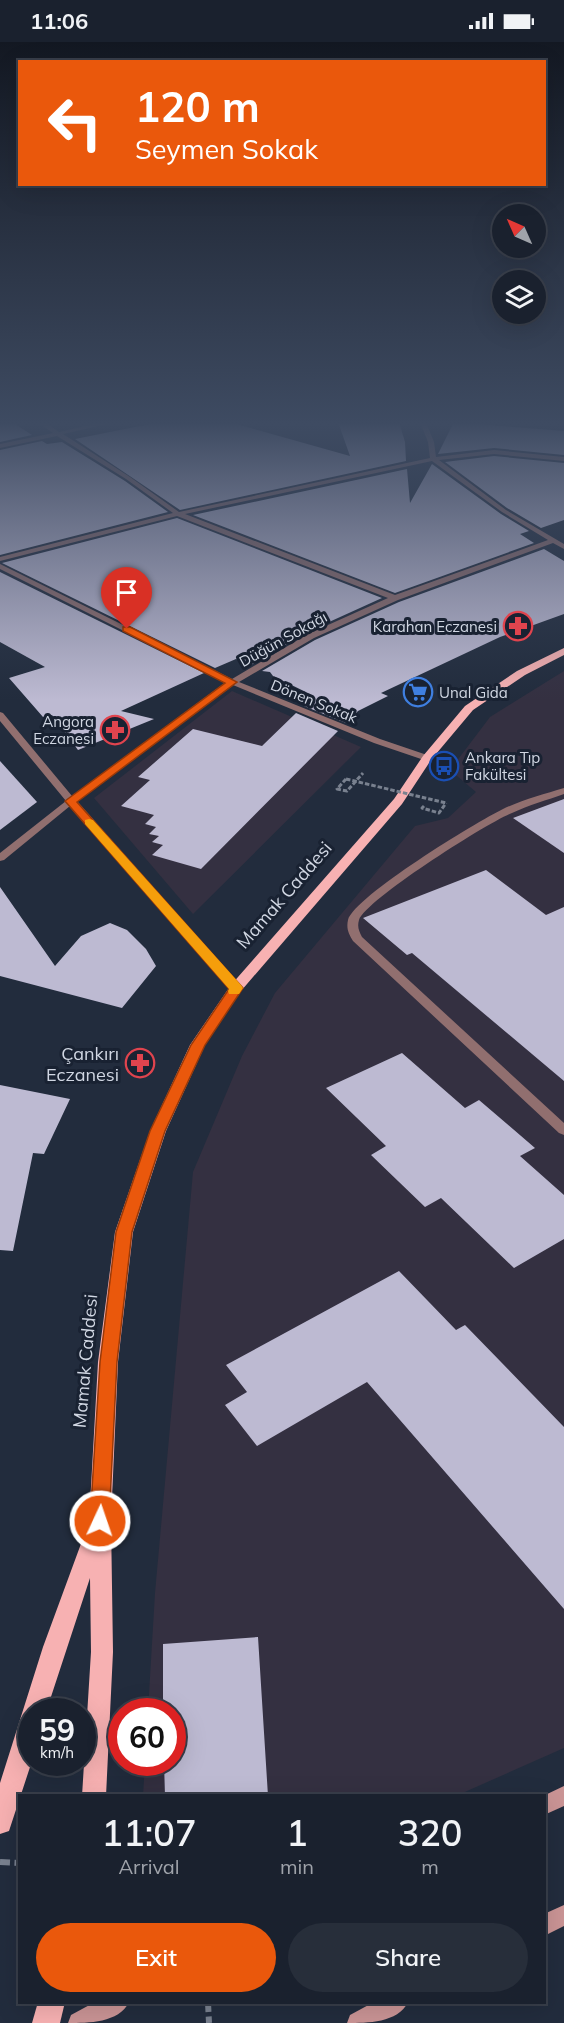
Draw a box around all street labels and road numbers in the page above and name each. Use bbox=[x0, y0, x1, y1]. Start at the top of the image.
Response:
street label: Düğün Sokağı bbox=[236, 607, 330, 671]
street label: Dönen Sokak bbox=[268, 675, 360, 727]
street label: Mamak Caddesi bbox=[231, 837, 337, 953]
street label: Mamak Caddesi bbox=[68, 1293, 102, 1429]

